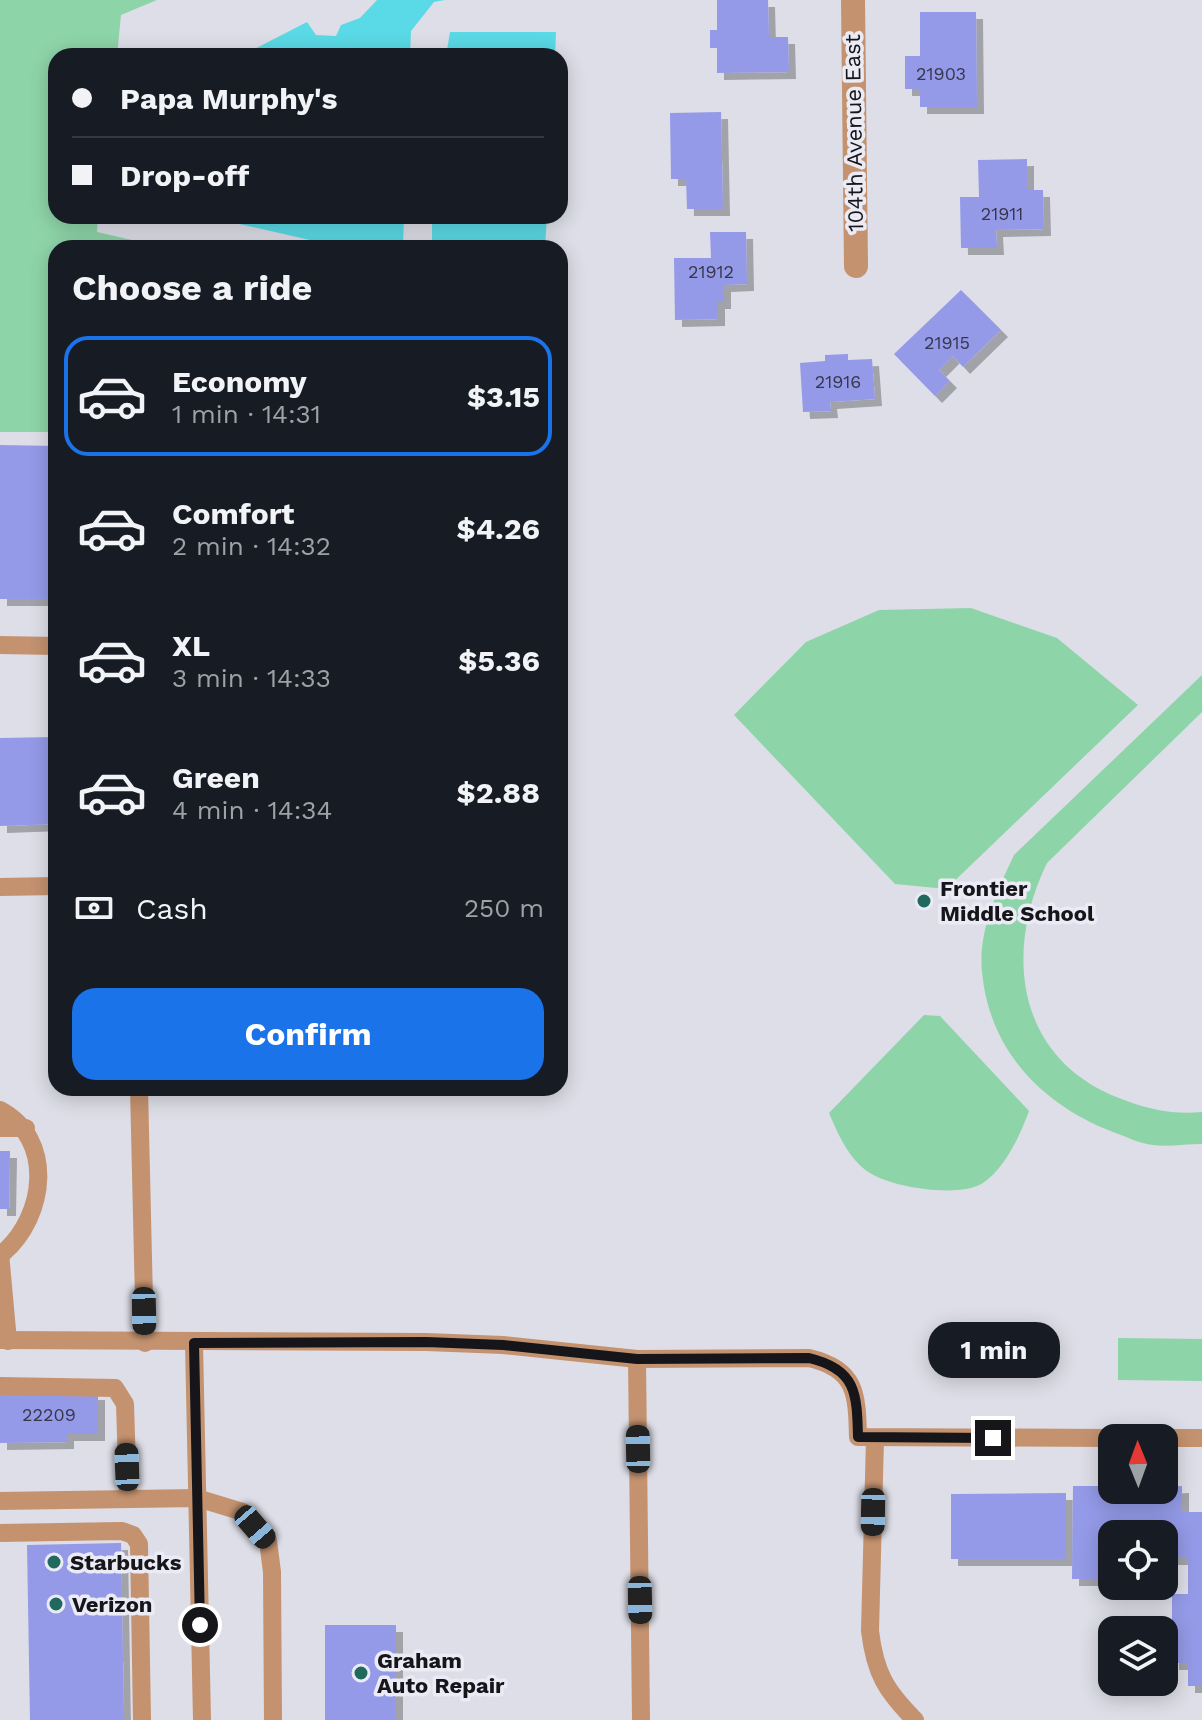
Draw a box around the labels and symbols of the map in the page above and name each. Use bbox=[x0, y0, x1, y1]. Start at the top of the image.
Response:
street label: 104th Avenue East bbox=[840, 34, 868, 232]
house number: 21903 bbox=[916, 63, 966, 84]
house number: 21911 bbox=[981, 203, 1023, 224]
house number: 21912 bbox=[688, 261, 734, 282]
house number: 21915 bbox=[924, 332, 970, 353]
house number: 21916 bbox=[815, 371, 861, 392]
place label: Frontier Middle School bbox=[940, 876, 1095, 926]
marker: Frontier Middle School bbox=[915, 892, 933, 910]
car bbox=[132, 1287, 156, 1335]
callout: 1 min bbox=[927, 1322, 1059, 1378]
house number: 22209 bbox=[22, 1404, 76, 1425]
route end bbox=[975, 1420, 1011, 1456]
north arrow bbox=[1098, 1424, 1178, 1504]
car bbox=[626, 1425, 650, 1473]
car bbox=[114, 1443, 140, 1491]
car bbox=[861, 1488, 885, 1536]
car bbox=[230, 1501, 280, 1553]
place label: Starbucks bbox=[70, 1550, 182, 1575]
marker: Starbucks bbox=[45, 1553, 63, 1571]
car bbox=[628, 1576, 652, 1624]
place label: Verizon bbox=[72, 1592, 152, 1617]
marker: Verizon bbox=[47, 1595, 65, 1613]
route start bbox=[182, 1607, 218, 1643]
place label: Graham Auto Repair bbox=[377, 1648, 505, 1698]
marker: Graham Auto Repair bbox=[352, 1664, 370, 1682]

